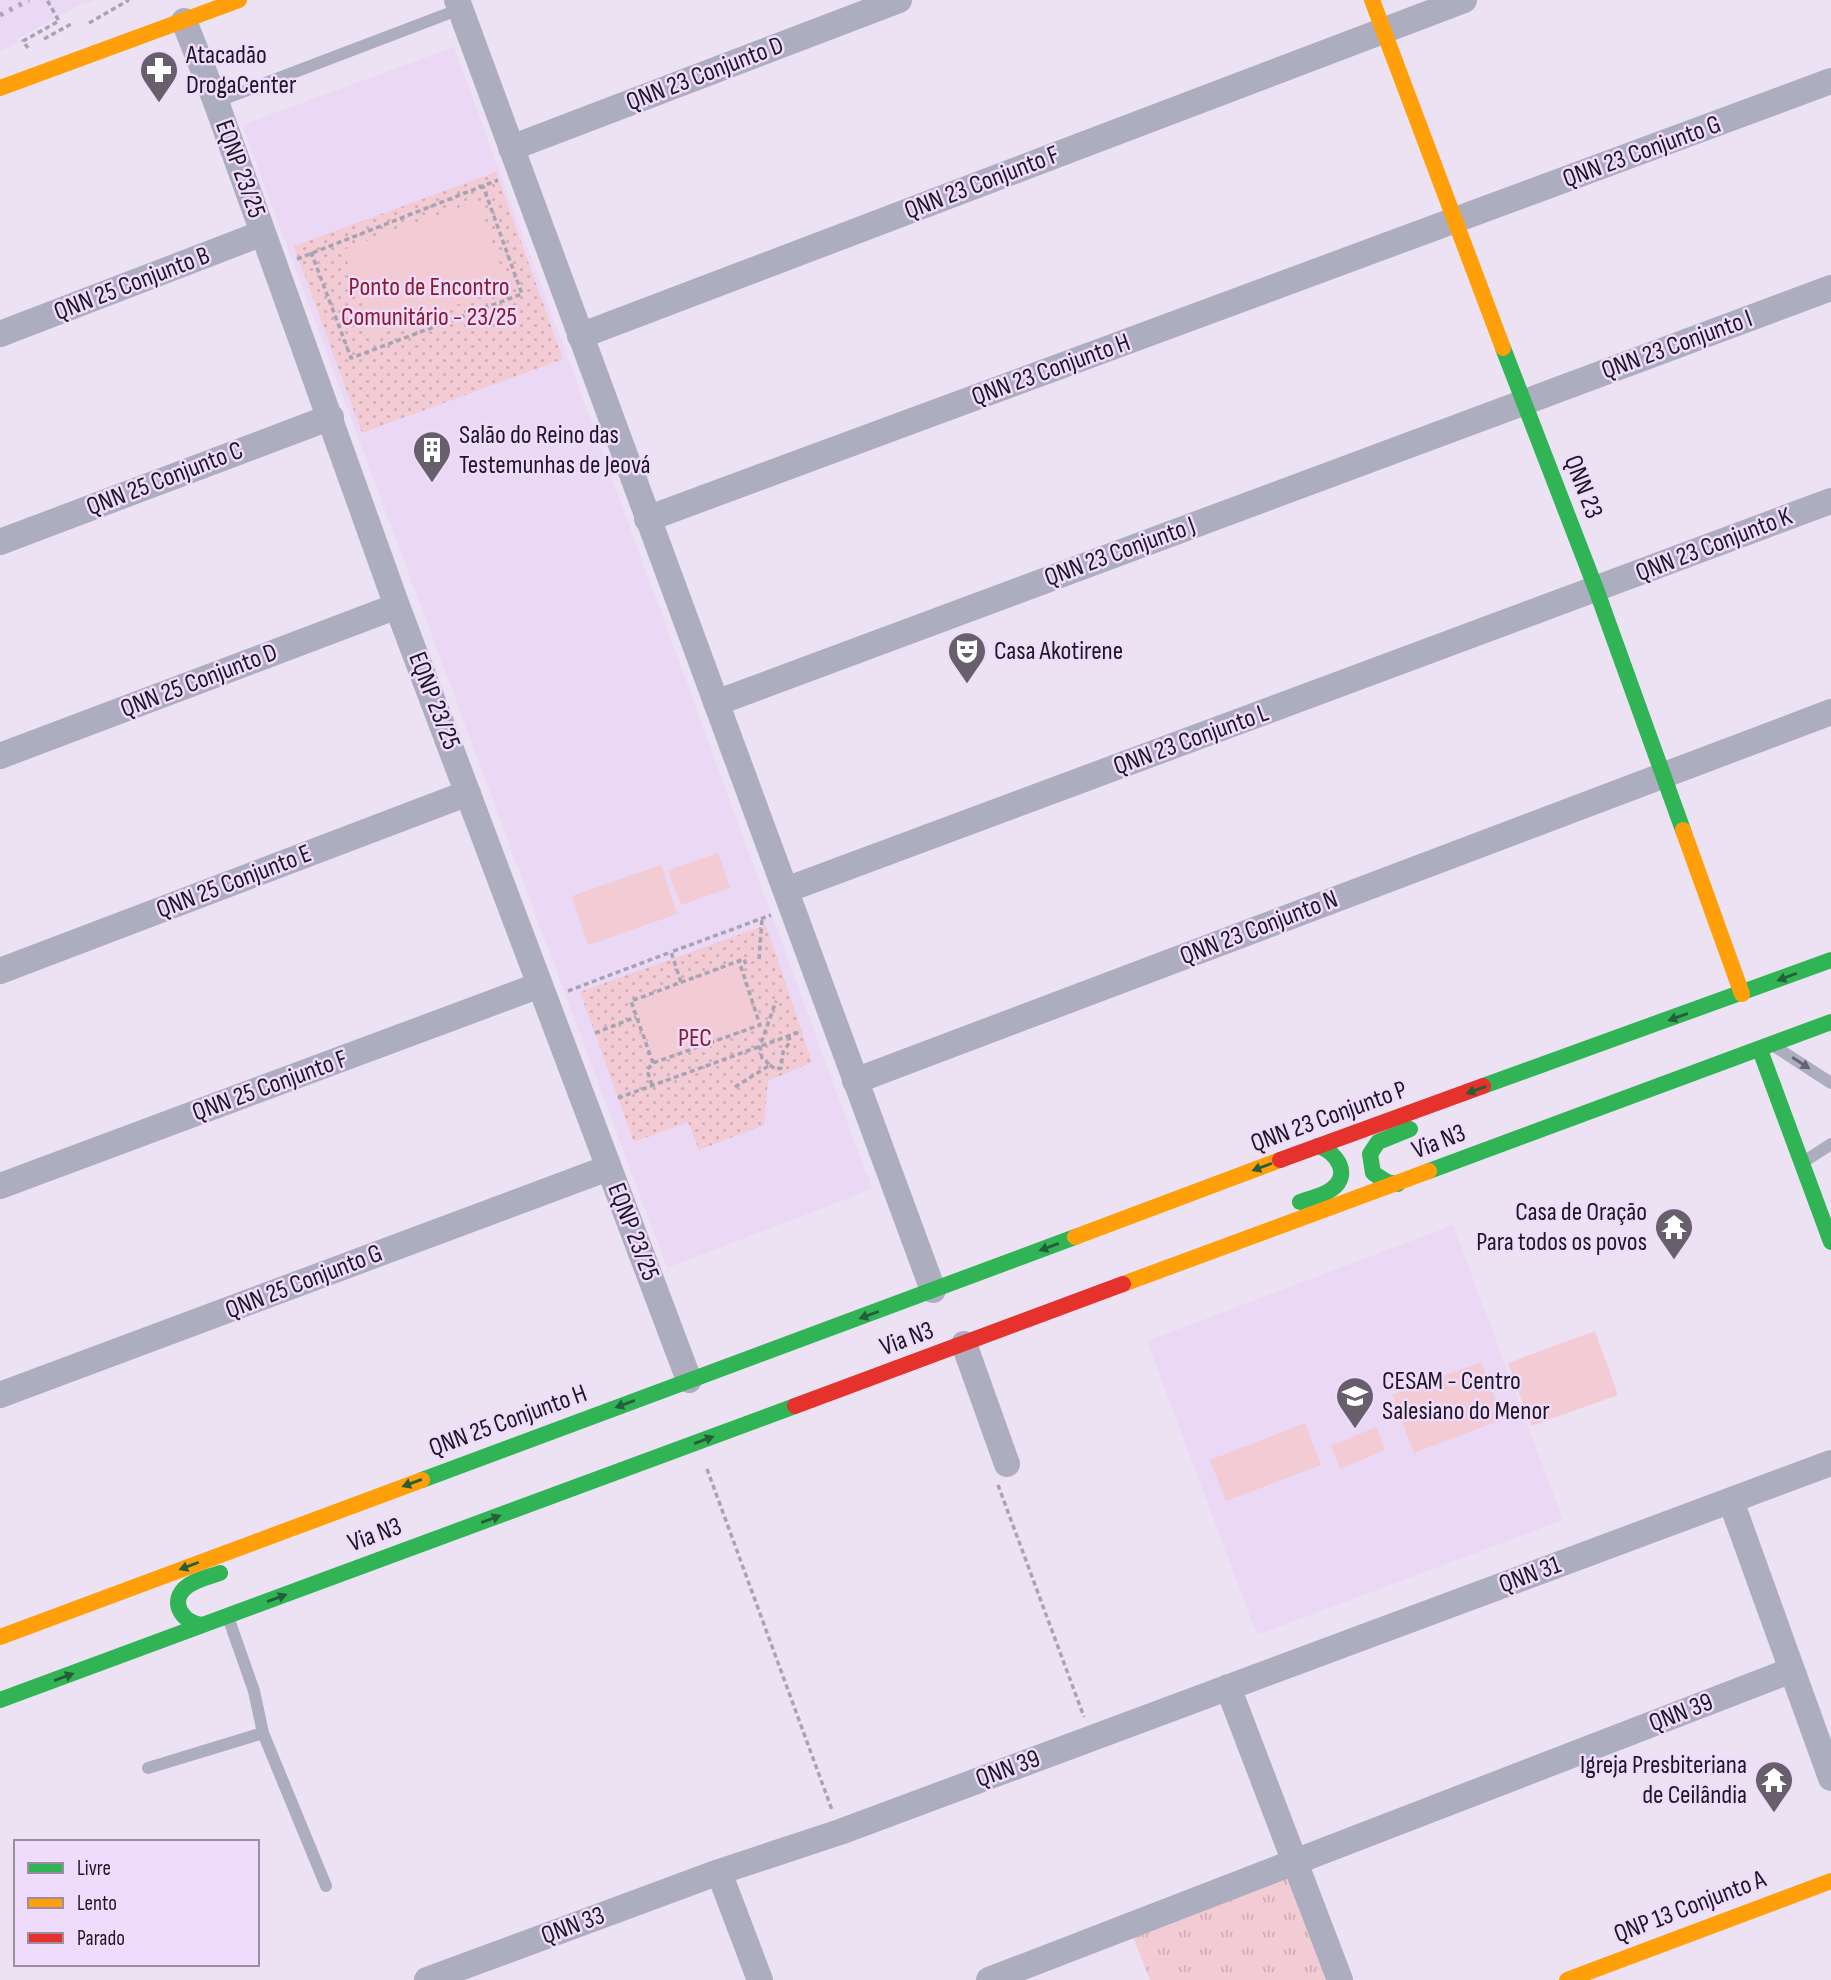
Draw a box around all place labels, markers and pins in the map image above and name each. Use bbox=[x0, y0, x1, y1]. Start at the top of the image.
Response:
place label: Atacadão DrogaCenter bbox=[185, 40, 297, 101]
pharmacy icon: Atacadão DrogaCenter bbox=[138, 49, 180, 104]
place label: Salão do Reino das Testemunhas de Jeová bbox=[459, 420, 651, 481]
building icon: Salão do Reino das Testemunhas de Jeová bbox=[411, 429, 453, 484]
theatre icon: Casa Akotirene bbox=[946, 630, 988, 685]
place label: Casa Akotirene bbox=[994, 636, 1123, 667]
place label: Casa de Oração Para todos os povos bbox=[1476, 1197, 1647, 1258]
temple icon: Casa de Oração Para todos os povos bbox=[1653, 1206, 1695, 1261]
place label: CESAM - Centro Salesiano do Menor bbox=[1382, 1366, 1550, 1427]
school or university icon: CESAM - Centro Salesiano do Menor bbox=[1334, 1375, 1376, 1430]
place label: Igreja Presbiteriana de Ceilândia bbox=[1580, 1750, 1747, 1811]
temple icon: Igreja Presbiteriana de Ceilândia bbox=[1753, 1759, 1795, 1814]

